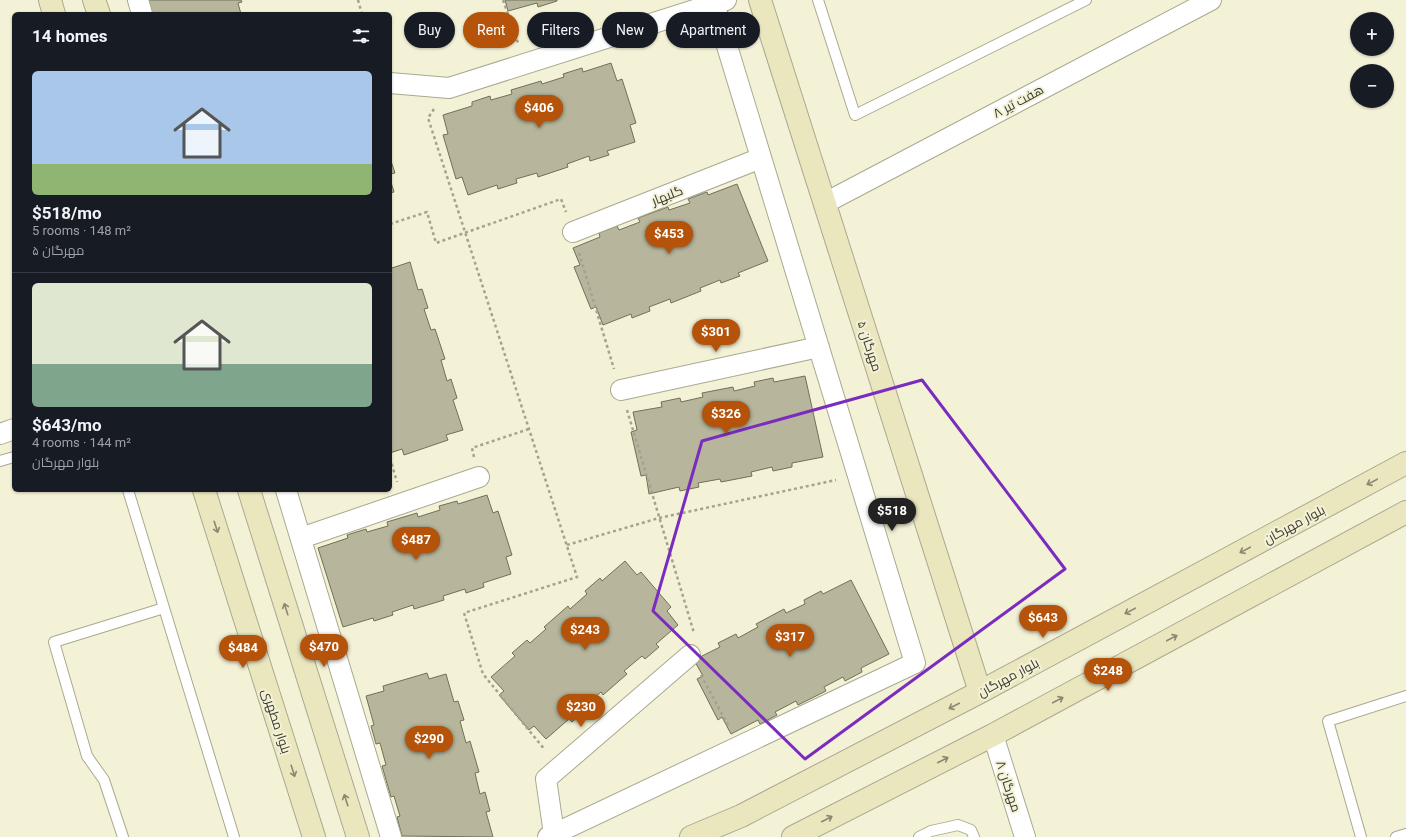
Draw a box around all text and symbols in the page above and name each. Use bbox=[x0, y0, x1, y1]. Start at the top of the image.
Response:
chip: Buy bbox=[404, 12, 455, 48]
chip: Rent bbox=[463, 12, 519, 48]
chip: Filters bbox=[527, 12, 594, 48]
chip: New bbox=[602, 12, 658, 48]
chip: Apartment bbox=[666, 12, 760, 48]
map controls bbox=[1350, 12, 1394, 108]
button: + bbox=[1350, 12, 1394, 56]
icon: filters bbox=[350, 25, 372, 47]
text: 14 homes bbox=[32, 26, 108, 46]
button: − bbox=[1350, 64, 1394, 108]
street label: هفت تیر ۸ bbox=[990, 82, 1046, 121]
pin: $406 bbox=[515, 95, 563, 129]
icon: home bbox=[166, 97, 238, 169]
text: $406 bbox=[524, 100, 554, 115]
street label: گلبهار bbox=[648, 183, 685, 209]
text: $518/mo bbox=[32, 203, 102, 223]
pin: $453 bbox=[645, 221, 693, 255]
text: 5 rooms · 148 m² bbox=[32, 223, 131, 238]
text: $453 bbox=[654, 226, 684, 241]
text: مهرگان ۵ bbox=[32, 243, 84, 258]
icon: home bbox=[166, 309, 238, 381]
pin: $301 bbox=[692, 319, 740, 353]
street label: مهرگان ۵ bbox=[854, 319, 885, 373]
text: $301 bbox=[701, 324, 731, 339]
pin: $326 bbox=[702, 401, 750, 435]
text: $326 bbox=[711, 406, 741, 421]
text: $643/mo bbox=[32, 415, 102, 435]
text: 4 rooms · 144 m² bbox=[32, 435, 131, 450]
text: بلوار مهرگان bbox=[32, 455, 99, 470]
one-way arrow bbox=[1366, 478, 1378, 486]
pin: $518 bbox=[868, 498, 916, 532]
street label: بلوار مهرگان bbox=[1261, 502, 1327, 547]
text: $518 bbox=[877, 503, 907, 518]
one-way arrow bbox=[213, 521, 220, 534]
pin: $487 bbox=[392, 527, 440, 561]
text: $487 bbox=[401, 532, 431, 547]
one-way arrow bbox=[1239, 546, 1251, 554]
one-way arrow bbox=[282, 603, 289, 616]
pin: $643 bbox=[1019, 605, 1067, 639]
one-way arrow bbox=[1124, 608, 1136, 616]
text: $643 bbox=[1028, 610, 1058, 625]
pin: $243 bbox=[561, 617, 609, 651]
text: $243 bbox=[570, 622, 600, 637]
pin: $317 bbox=[766, 624, 814, 658]
text: $317 bbox=[775, 629, 805, 644]
pin: $470 bbox=[300, 634, 348, 668]
one-way arrow bbox=[1166, 634, 1178, 641]
pin: $484 bbox=[219, 635, 267, 669]
text: $470 bbox=[309, 639, 339, 654]
text: $484 bbox=[228, 640, 258, 655]
street label: بلوار مهرگان bbox=[975, 655, 1041, 700]
pin: $248 bbox=[1084, 658, 1132, 692]
text: $248 bbox=[1093, 663, 1123, 678]
street label: بلوار مطهری bbox=[259, 687, 294, 755]
pin: $230 bbox=[557, 694, 605, 728]
one-way arrow bbox=[1052, 695, 1064, 703]
text: $230 bbox=[566, 699, 596, 714]
one-way arrow bbox=[948, 702, 960, 710]
pin: $290 bbox=[405, 726, 453, 760]
text: $290 bbox=[414, 731, 444, 746]
one-way arrow bbox=[937, 756, 949, 763]
street label: مهرگان ۸ bbox=[993, 758, 1024, 814]
one-way arrow bbox=[290, 765, 297, 778]
one-way arrow bbox=[342, 794, 350, 806]
one-way arrow bbox=[821, 815, 833, 822]

